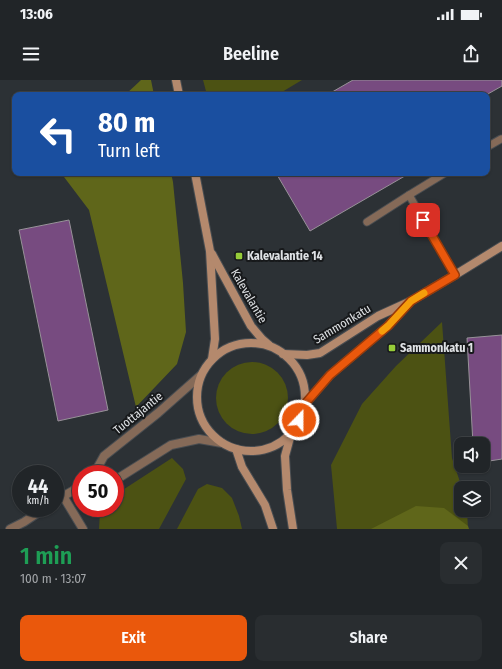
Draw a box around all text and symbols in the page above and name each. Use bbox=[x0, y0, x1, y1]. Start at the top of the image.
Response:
text: 13:06 bbox=[20, 5, 53, 23]
icon: menu bbox=[20, 43, 42, 65]
text: Beeline bbox=[223, 43, 279, 65]
icon: share bbox=[460, 43, 482, 65]
text: 80 m bbox=[98, 106, 155, 139]
icon: left bbox=[32, 108, 84, 160]
text: Turn left bbox=[98, 140, 160, 162]
pin bbox=[406, 203, 440, 237]
icon: arrive bbox=[412, 209, 434, 231]
place label: Kalevalantie 14 bbox=[247, 249, 323, 263]
marker: Kalevalantie 14 bbox=[234, 251, 244, 261]
street label: Kalevalantie bbox=[228, 266, 270, 326]
street label: Sammonkatu bbox=[311, 301, 373, 347]
place label: Sammonkatu 1 bbox=[400, 341, 473, 355]
marker: Sammonkatu 1 bbox=[387, 343, 397, 353]
street label: Tuottajantie bbox=[111, 389, 165, 437]
position arrow bbox=[278, 399, 320, 441]
map controls bbox=[454, 437, 490, 517]
button: sound bbox=[454, 437, 490, 473]
speed limit sign: 50 bbox=[72, 465, 124, 517]
text: 44 bbox=[28, 474, 48, 498]
button: layers bbox=[454, 481, 490, 517]
text: km/h bbox=[27, 495, 49, 507]
text: 1 min bbox=[20, 542, 72, 570]
button: close bbox=[440, 542, 482, 584]
text: 100 m · 13:07 bbox=[20, 571, 86, 586]
button: Exit bbox=[20, 615, 247, 661]
button: Share bbox=[255, 615, 482, 661]

